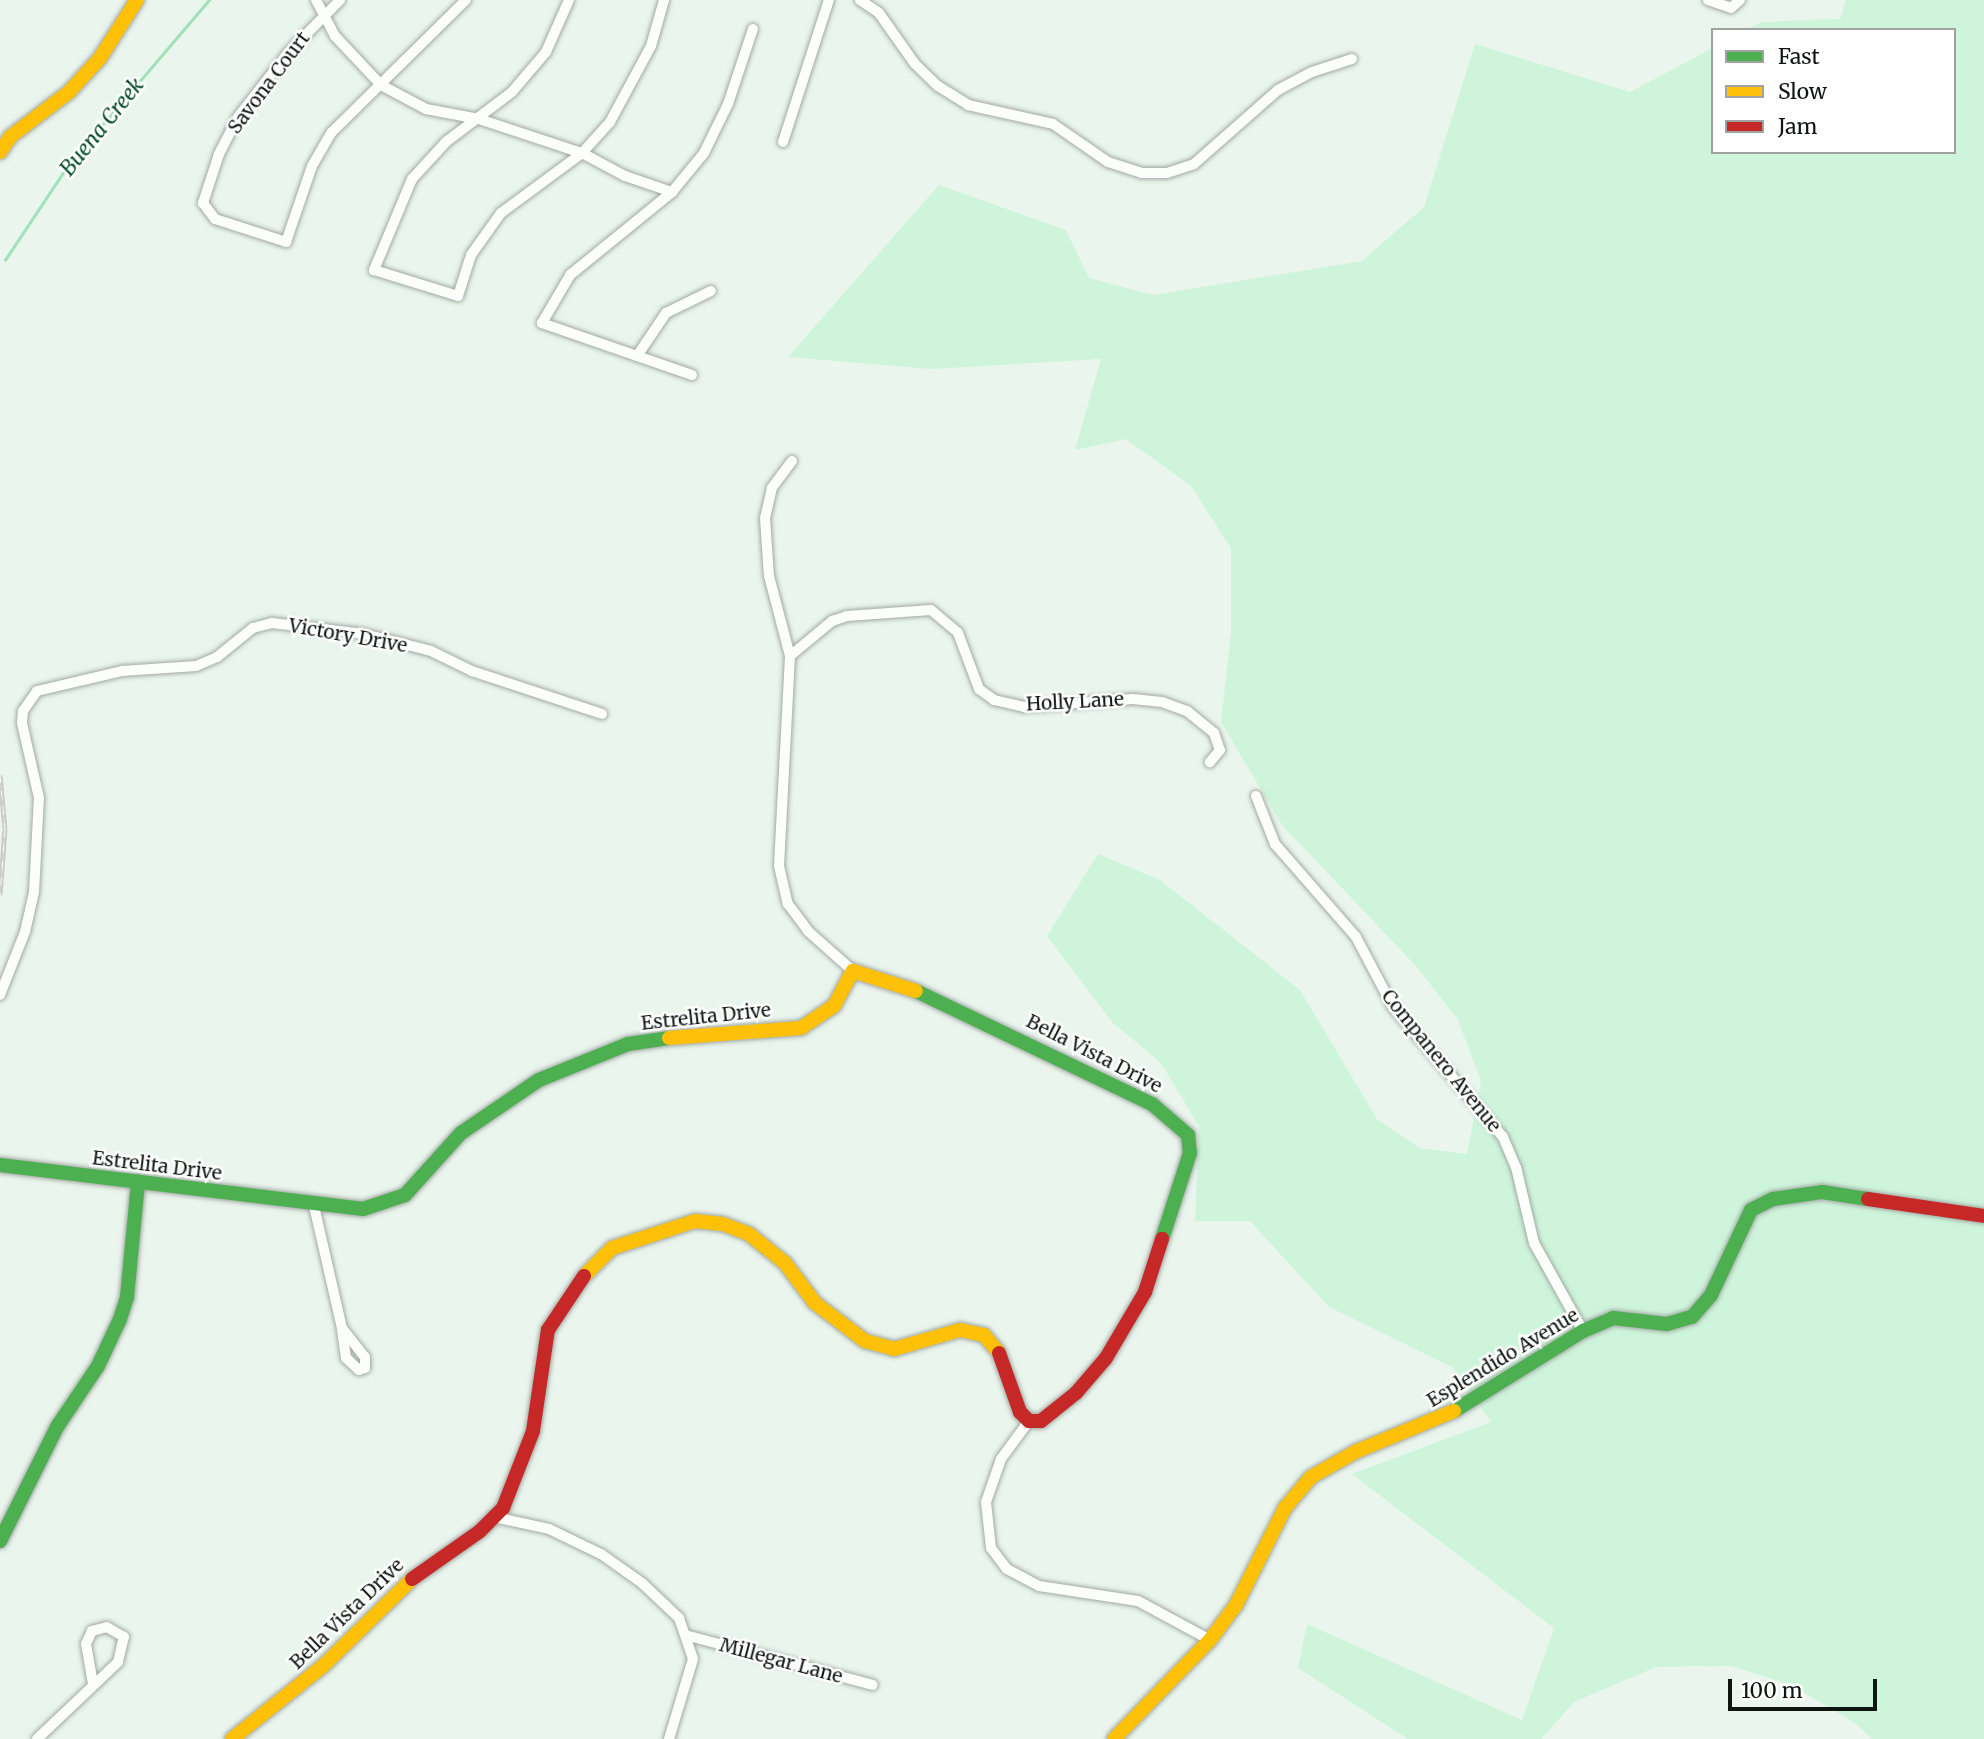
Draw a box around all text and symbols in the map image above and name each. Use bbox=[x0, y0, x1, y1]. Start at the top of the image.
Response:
street label: Savona Court bbox=[223, 28, 315, 138]
legend bbox=[1711, 28, 1956, 154]
text: Fast bbox=[1778, 43, 1820, 70]
water label: Buena Creek bbox=[55, 73, 149, 181]
text: Slow bbox=[1778, 78, 1827, 105]
text: Jam bbox=[1778, 113, 1817, 140]
street label: Victory Drive bbox=[287, 614, 409, 658]
street label: Holly Lane bbox=[1026, 688, 1124, 716]
street label: Companero Avenue bbox=[1377, 985, 1505, 1137]
street label: Estrelita Drive bbox=[640, 999, 772, 1035]
street label: Bella Vista Drive bbox=[1022, 1010, 1166, 1098]
street label: Estrelita Drive bbox=[91, 1147, 223, 1185]
street label: Esplendido Avenue bbox=[1423, 1304, 1583, 1412]
street label: Bella Vista Drive bbox=[285, 1554, 409, 1674]
street label: Millegar Lane bbox=[717, 1634, 845, 1688]
scale bar bbox=[1732, 1666, 1881, 1710]
text: 100 m bbox=[1741, 1677, 1803, 1704]

